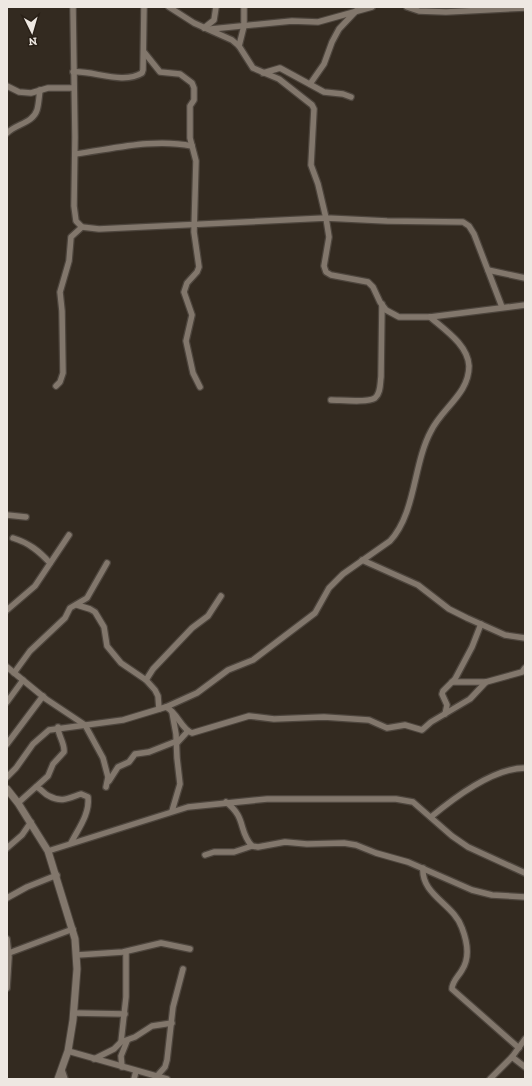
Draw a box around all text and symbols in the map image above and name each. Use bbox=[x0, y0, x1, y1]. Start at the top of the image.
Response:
north arrow bbox=[12, 12, 52, 52]
text: N bbox=[27, 35, 38, 48]

